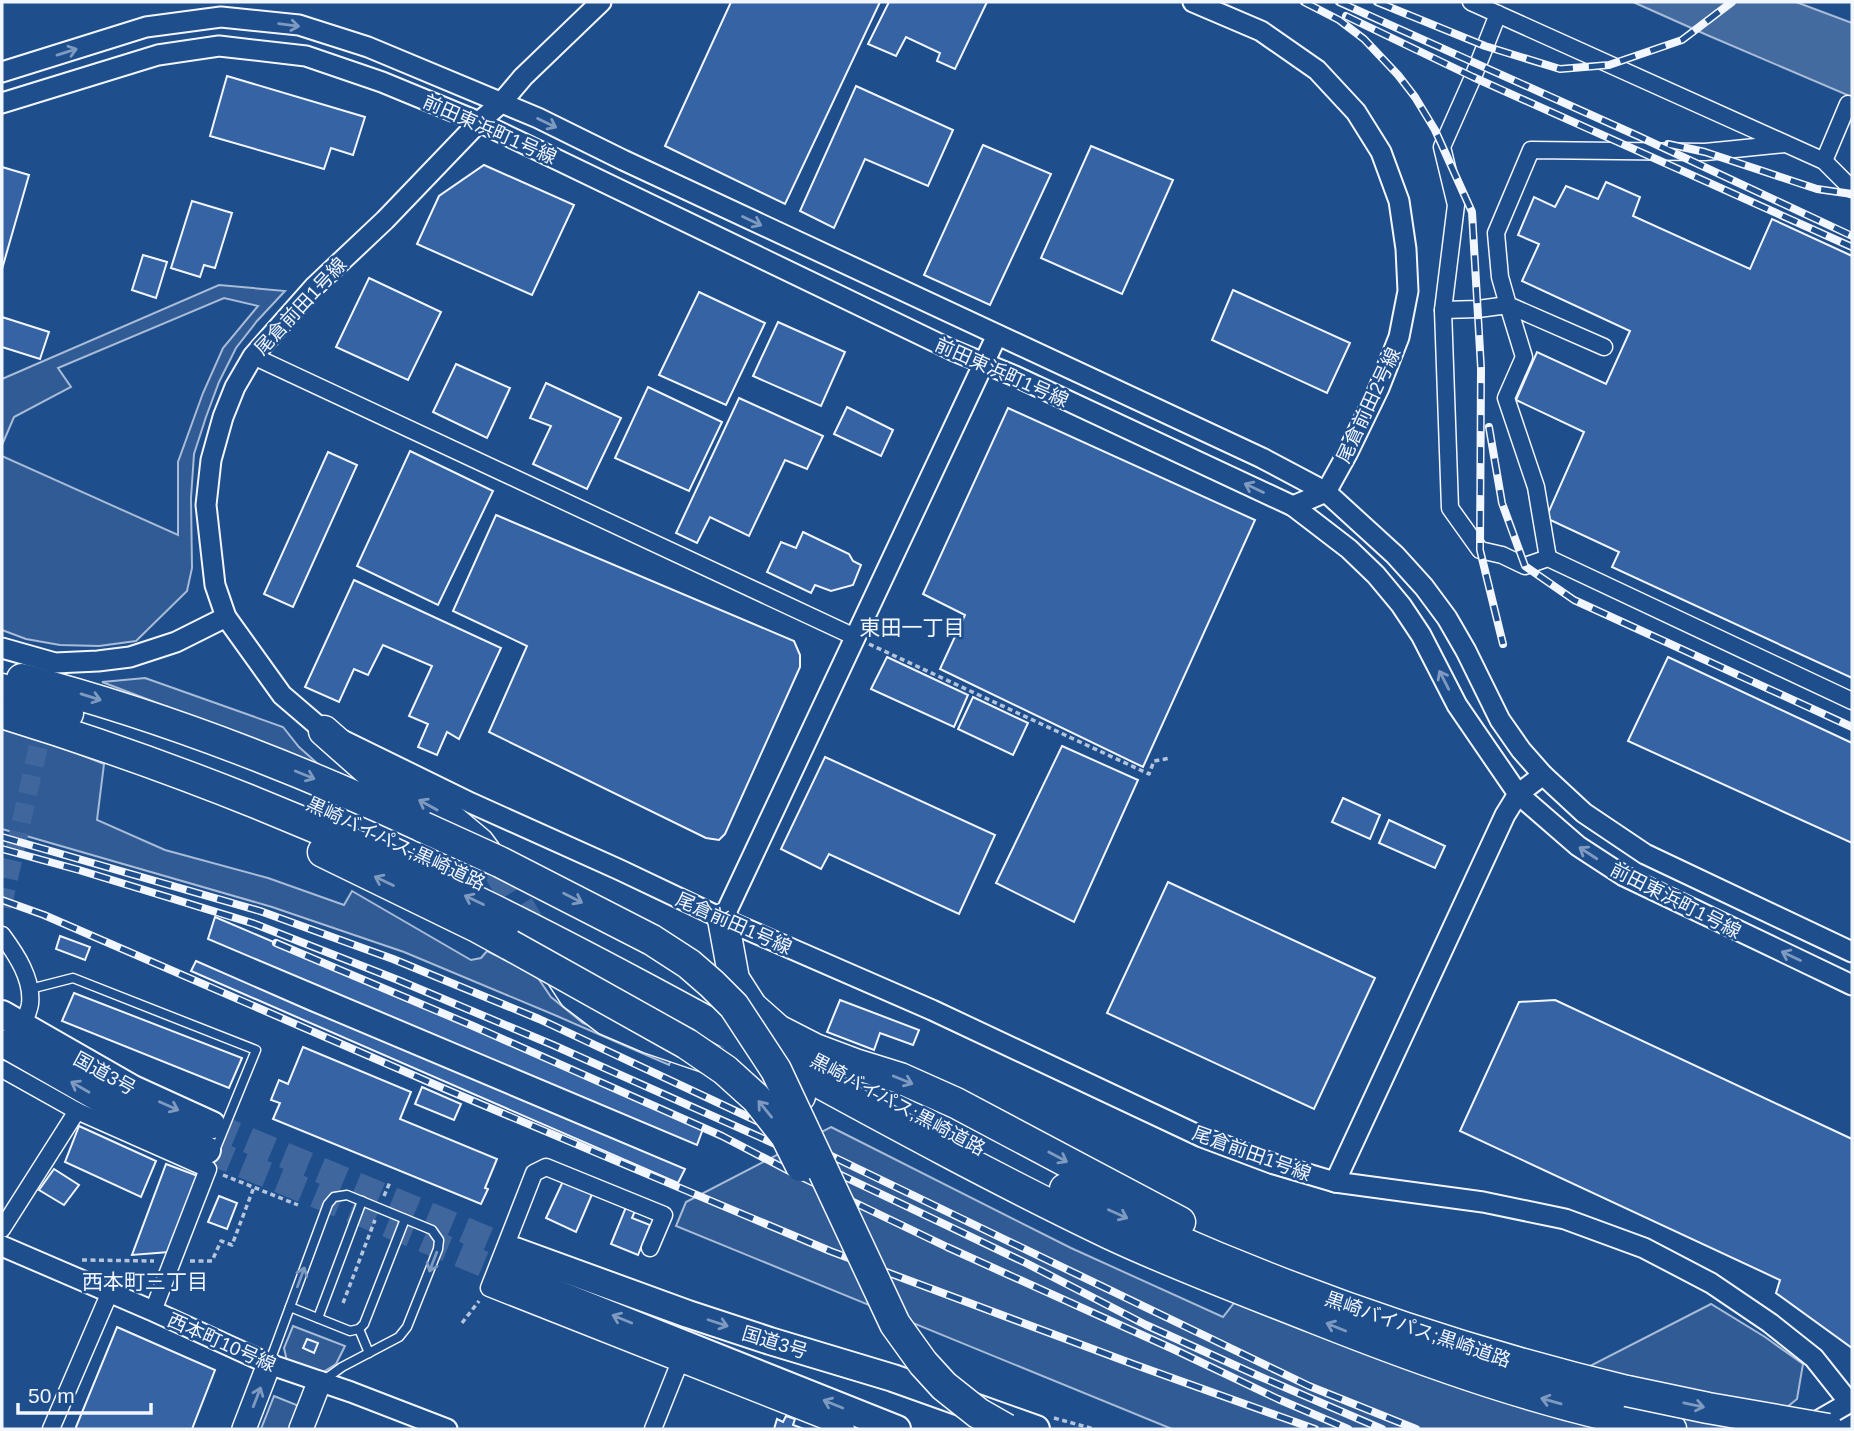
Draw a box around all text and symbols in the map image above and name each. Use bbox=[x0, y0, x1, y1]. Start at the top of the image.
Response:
one-way arrow bbox=[278, 18, 300, 31]
one-way arrow bbox=[56, 44, 78, 57]
street label: 前田東浜町1号線 bbox=[420, 91, 560, 168]
one-way arrow bbox=[536, 117, 557, 130]
one-way arrow bbox=[741, 215, 763, 228]
street label: 尾倉前田1号線 bbox=[250, 254, 351, 359]
street label: 前田東浜町1号線 bbox=[932, 334, 1072, 411]
street label: 尾倉前田2号線 bbox=[1333, 344, 1404, 466]
one-way arrow bbox=[1244, 481, 1265, 495]
district label: 東田一丁目 bbox=[860, 616, 965, 639]
one-way arrow bbox=[1437, 670, 1451, 691]
one-way arrow bbox=[80, 692, 102, 705]
one-way arrow bbox=[294, 770, 315, 783]
street label: 黒崎バイパス;黒崎道路 bbox=[303, 793, 489, 894]
one-way arrow bbox=[418, 798, 439, 811]
one-way arrow bbox=[1579, 845, 1598, 860]
street label: 前田東浜町1号線 bbox=[1607, 858, 1745, 942]
one-way arrow bbox=[374, 874, 395, 888]
street label: 尾倉前田1号線 bbox=[673, 889, 795, 958]
one-way arrow bbox=[562, 892, 583, 906]
one-way arrow bbox=[464, 893, 485, 907]
one-way arrow bbox=[1781, 949, 1802, 962]
street label: 国道3号 bbox=[70, 1048, 139, 1099]
street label: 黒崎バイパス;黒崎道路 bbox=[807, 1049, 989, 1159]
one-way arrow bbox=[892, 1074, 914, 1087]
one-way arrow bbox=[70, 1080, 90, 1094]
one-way arrow bbox=[158, 1100, 179, 1113]
one-way arrow bbox=[757, 1100, 772, 1119]
street label: 尾倉前田1号線 bbox=[1190, 1122, 1314, 1185]
one-way arrow bbox=[1048, 1150, 1068, 1164]
one-way arrow bbox=[1107, 1208, 1128, 1221]
one-way arrow bbox=[425, 1250, 438, 1272]
one-way arrow bbox=[296, 1266, 309, 1288]
district label: 西本町三丁目 bbox=[82, 1270, 208, 1293]
street label: 黒崎バイパス;黒崎道路 bbox=[1322, 1288, 1513, 1371]
street label: 西本町10号線 bbox=[164, 1309, 279, 1376]
one-way arrow bbox=[612, 1312, 633, 1325]
one-way arrow bbox=[707, 1318, 729, 1331]
one-way arrow bbox=[1326, 1319, 1348, 1332]
street label: 国道3号 bbox=[739, 1323, 810, 1362]
scale bar bbox=[18, 1372, 150, 1416]
text: 50 m bbox=[28, 1384, 75, 1407]
one-way arrow bbox=[251, 1386, 264, 1408]
one-way arrow bbox=[1540, 1394, 1562, 1407]
one-way arrow bbox=[823, 1396, 845, 1409]
one-way arrow bbox=[1682, 1399, 1705, 1413]

